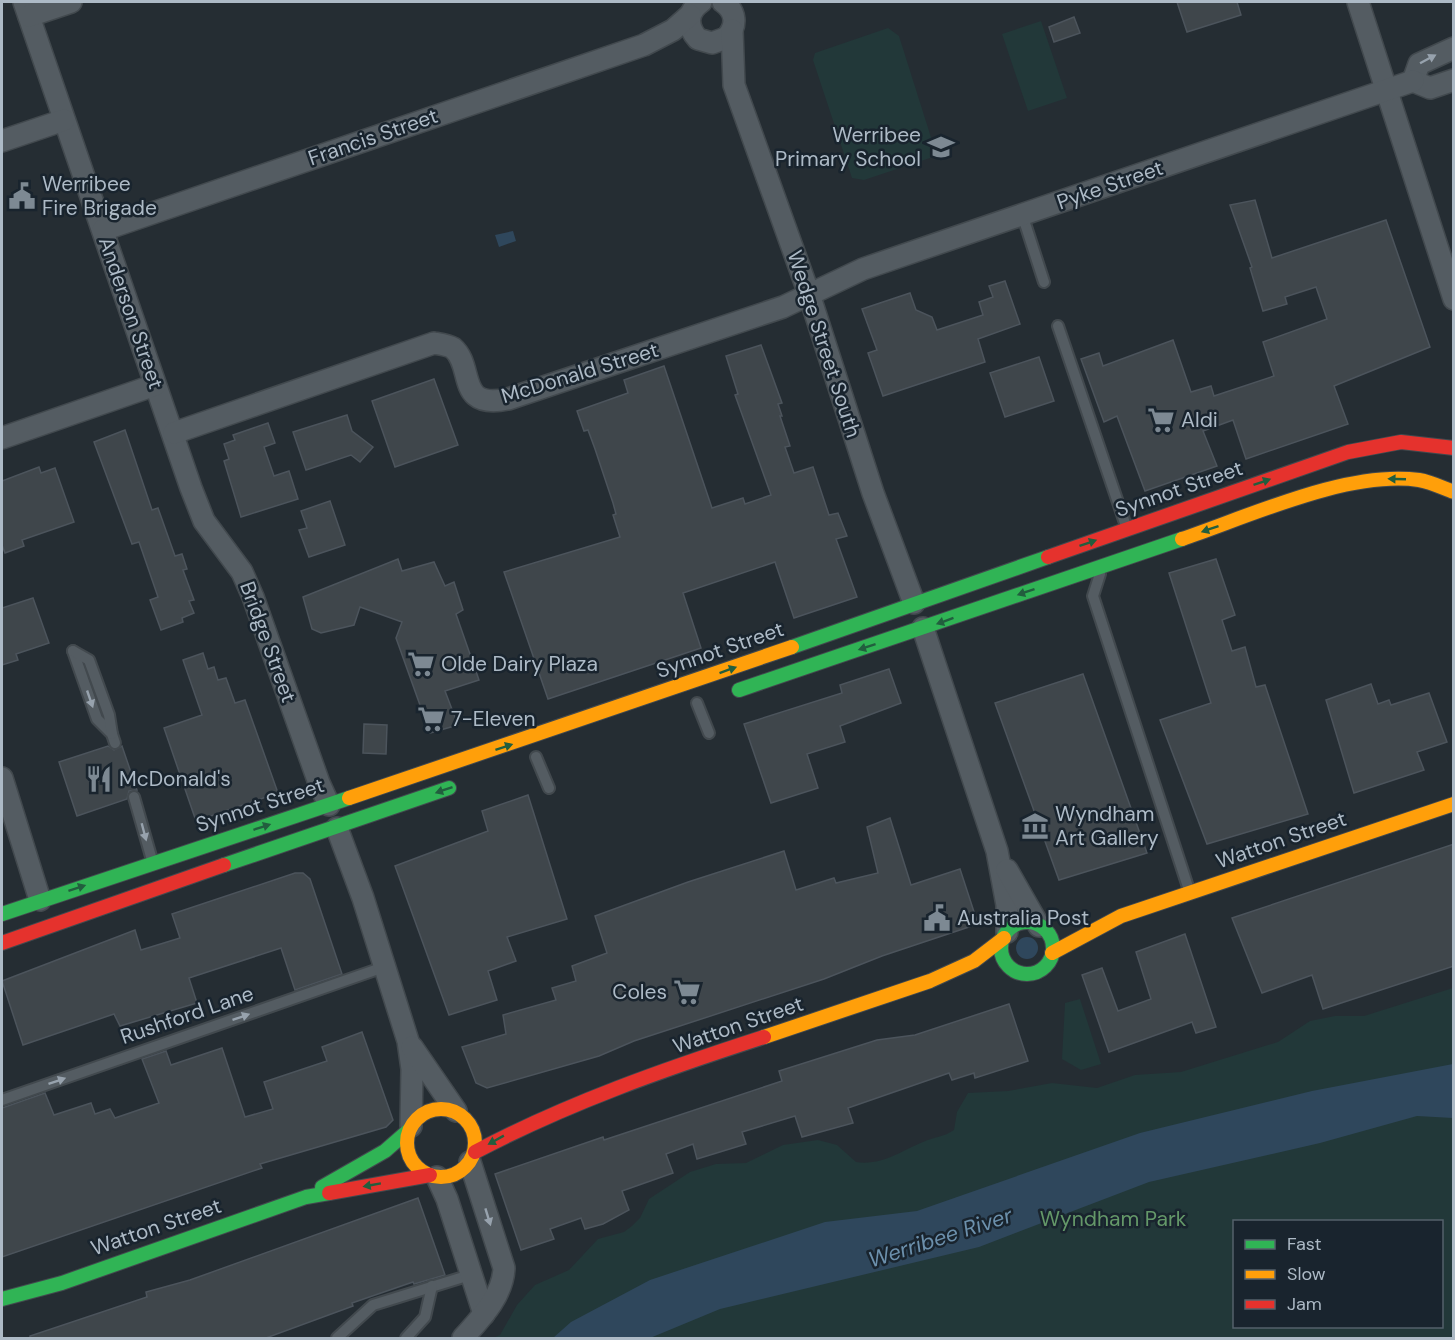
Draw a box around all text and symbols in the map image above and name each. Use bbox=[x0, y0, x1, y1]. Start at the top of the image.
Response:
one-way arrow bbox=[1419, 54, 1436, 64]
street label: Francis Street bbox=[305, 102, 441, 172]
place label: Werribee Primary School bbox=[775, 121, 921, 173]
school or university icon: Werribee Primary School bbox=[926, 132, 956, 162]
street label: Pyke Street bbox=[1053, 154, 1167, 216]
place label: Werribee Fire Brigade bbox=[42, 170, 157, 222]
public building icon: Werribee Fire Brigade bbox=[7, 181, 37, 211]
street label: Anderson Street bbox=[92, 233, 170, 393]
street label: Wedge Street South bbox=[781, 247, 867, 441]
street label: McDonald Street bbox=[498, 336, 662, 410]
supermarket icon: Aldi bbox=[1146, 405, 1176, 435]
place label: Aldi bbox=[1181, 406, 1218, 434]
street label: Synnot Street bbox=[1111, 454, 1247, 524]
one-way arrow bbox=[1388, 474, 1407, 483]
one-way arrow bbox=[1253, 477, 1271, 487]
one-way arrow bbox=[1201, 525, 1219, 535]
one-way arrow bbox=[1080, 537, 1098, 547]
street label: Bridge Street bbox=[233, 578, 303, 706]
one-way arrow bbox=[1017, 588, 1035, 598]
street label: Synnot Street bbox=[652, 615, 788, 685]
one-way arrow bbox=[936, 616, 954, 626]
one-way arrow bbox=[858, 643, 876, 652]
supermarket icon: Olde Dairy Plaza bbox=[406, 649, 436, 679]
place label: Olde Dairy Plaza bbox=[441, 650, 598, 678]
one-way arrow bbox=[720, 664, 738, 674]
one-way arrow bbox=[86, 690, 96, 708]
supermarket icon: 7-Eleven bbox=[416, 704, 446, 734]
place label: 7-Eleven bbox=[451, 705, 535, 733]
one-way arrow bbox=[495, 741, 513, 751]
restaurant icon: McDonald's bbox=[84, 764, 114, 794]
place label: McDonald's bbox=[119, 765, 231, 793]
street label: Synnot Street bbox=[192, 771, 328, 839]
one-way arrow bbox=[435, 785, 453, 795]
place label: Wyndham Art Gallery bbox=[1055, 800, 1159, 852]
street label: Watton Street bbox=[1212, 805, 1350, 875]
museum icon: Wyndham Art Gallery bbox=[1020, 811, 1050, 841]
one-way arrow bbox=[253, 821, 271, 831]
one-way arrow bbox=[139, 823, 149, 841]
one-way arrow bbox=[68, 883, 86, 893]
public building icon: Australia Post bbox=[922, 903, 952, 933]
place label: Australia Post bbox=[957, 904, 1089, 932]
supermarket icon: Coles bbox=[672, 977, 702, 1007]
place label: Coles bbox=[612, 978, 667, 1006]
street label: Rushford Lane bbox=[117, 979, 257, 1051]
street label: Watton Street bbox=[669, 990, 807, 1060]
one-way arrow bbox=[232, 1011, 250, 1021]
one-way arrow bbox=[48, 1075, 66, 1085]
one-way arrow bbox=[487, 1135, 504, 1145]
one-way arrow bbox=[362, 1181, 381, 1190]
street label: Watton Street bbox=[87, 1192, 225, 1262]
water label: Werribee River bbox=[864, 1200, 1017, 1274]
park label: Wyndham Park bbox=[1040, 1205, 1187, 1233]
one-way arrow bbox=[484, 1208, 493, 1226]
legend bbox=[1233, 1220, 1443, 1328]
text: Fast bbox=[1287, 1232, 1322, 1256]
text: Slow bbox=[1287, 1262, 1326, 1286]
text: Jam bbox=[1287, 1292, 1322, 1316]

